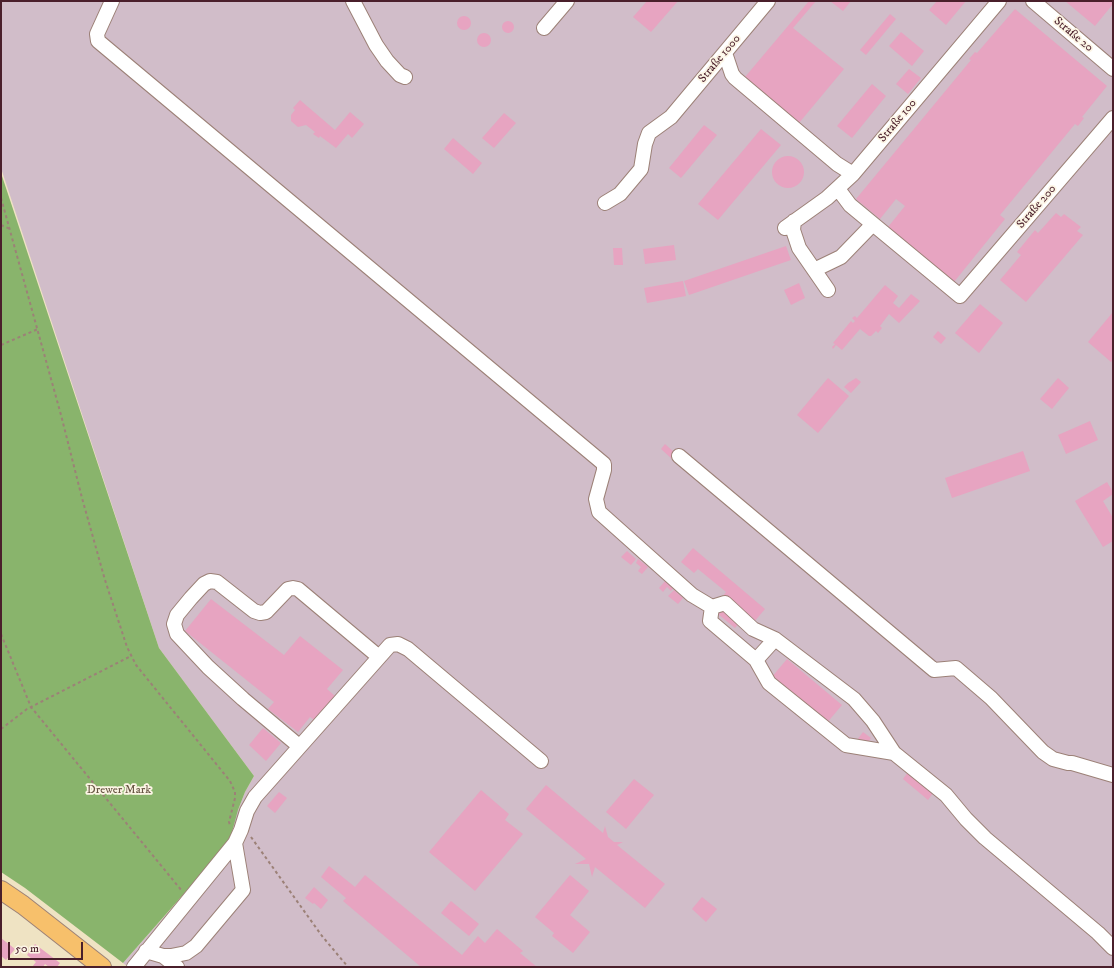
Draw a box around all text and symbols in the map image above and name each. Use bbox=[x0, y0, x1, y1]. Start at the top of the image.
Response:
street label: Straße 20 bbox=[1050, 14, 1096, 56]
street label: Straße 1000 bbox=[696, 32, 744, 86]
street label: Straße 100 bbox=[876, 97, 920, 145]
street label: Straße 200 bbox=[1014, 182, 1060, 232]
park label: Drewer Mark bbox=[87, 784, 151, 798]
scale bar bbox=[10, 934, 85, 960]
text: 50 m bbox=[15, 941, 39, 956]

